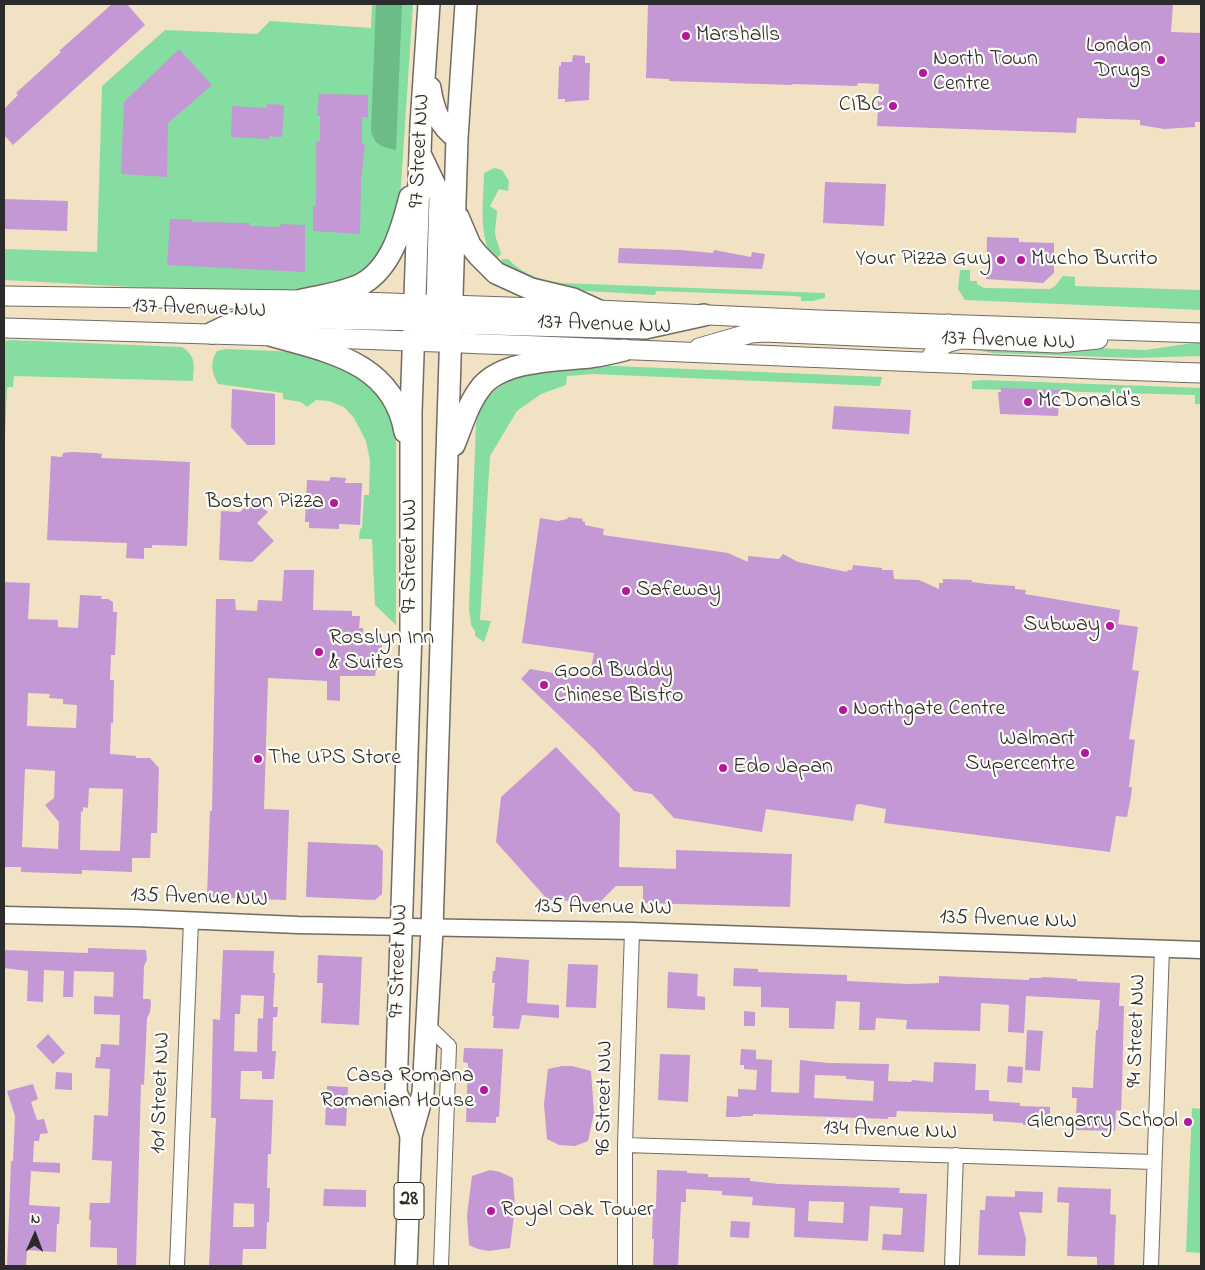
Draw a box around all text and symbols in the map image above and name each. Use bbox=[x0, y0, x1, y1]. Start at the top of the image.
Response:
place label: Marshalls bbox=[696, 23, 780, 49]
marker: Marshalls bbox=[680, 30, 692, 42]
place label: London Drugs bbox=[1086, 34, 1151, 86]
place label: North Town Centre bbox=[933, 47, 1038, 98]
marker: London Drugs bbox=[1155, 54, 1167, 66]
marker: North Town Centre bbox=[917, 67, 929, 79]
street label: 97 Street NW bbox=[405, 93, 437, 209]
place label: CIBC bbox=[839, 93, 883, 119]
marker: CIBC bbox=[887, 100, 899, 112]
place label: Your Pizza Guy bbox=[856, 247, 991, 273]
place label: Mucho Burrito bbox=[1031, 247, 1158, 273]
marker: Your Pizza Guy bbox=[995, 254, 1007, 266]
marker: Mucho Burrito bbox=[1015, 254, 1027, 266]
street label: 137 Avenue NW bbox=[132, 294, 266, 326]
street label: 137 Avenue NW bbox=[537, 310, 671, 342]
street label: 137 Avenue NW bbox=[941, 326, 1075, 358]
place label: McDonald's bbox=[1038, 389, 1141, 415]
marker: McDonald's bbox=[1022, 396, 1034, 408]
place label: Boston Pizza bbox=[206, 490, 324, 516]
marker: Boston Pizza bbox=[328, 497, 340, 509]
street label: 97 Street NW bbox=[398, 499, 424, 613]
place label: Safeway bbox=[636, 578, 721, 604]
marker: Safeway bbox=[620, 585, 632, 597]
place label: Subway bbox=[1023, 613, 1100, 639]
marker: Subway bbox=[1104, 620, 1116, 632]
place label: Rosslyn Inn & Suites bbox=[329, 626, 434, 678]
marker: Rosslyn Inn & Suites bbox=[313, 646, 325, 658]
place label: Good Buddy Chinese Bistro bbox=[554, 659, 683, 710]
marker: Good Buddy Chinese Bistro bbox=[538, 679, 550, 691]
place label: Northgate Centre bbox=[853, 697, 1005, 723]
marker: Northgate Centre bbox=[837, 704, 849, 716]
place label: Walmart Supercentre bbox=[965, 727, 1075, 778]
place label: The UPS Store bbox=[268, 746, 401, 772]
marker: Walmart Supercentre bbox=[1079, 747, 1091, 759]
marker: The UPS Store bbox=[252, 753, 264, 765]
place label: Edo Japan bbox=[733, 755, 833, 781]
marker: Edo Japan bbox=[717, 762, 729, 774]
street label: 135 Avenue NW bbox=[130, 883, 268, 915]
street label: 135 Avenue NW bbox=[534, 895, 672, 923]
street label: 97 Street NW bbox=[385, 904, 415, 1018]
street label: 135 Avenue NW bbox=[939, 905, 1077, 937]
street label: 94 Street NW bbox=[1123, 974, 1153, 1088]
street label: 101 Street NW bbox=[147, 1032, 177, 1154]
street label: 96 Street NW bbox=[592, 1040, 620, 1156]
place label: Casa Romana Romanian House bbox=[321, 1064, 474, 1116]
marker: Casa Romana Romanian House bbox=[478, 1084, 490, 1096]
place label: Glengarry School bbox=[1026, 1109, 1178, 1135]
street label: 134 Avenue NW bbox=[823, 1116, 957, 1148]
marker: Glengarry School bbox=[1182, 1116, 1194, 1128]
road number: 28 bbox=[394, 1182, 424, 1220]
place label: Royal Oak Tower bbox=[501, 1198, 654, 1224]
marker: Royal Oak Tower bbox=[485, 1205, 497, 1217]
text: N bbox=[30, 1209, 41, 1230]
north arrow bbox=[10, 1210, 60, 1260]

